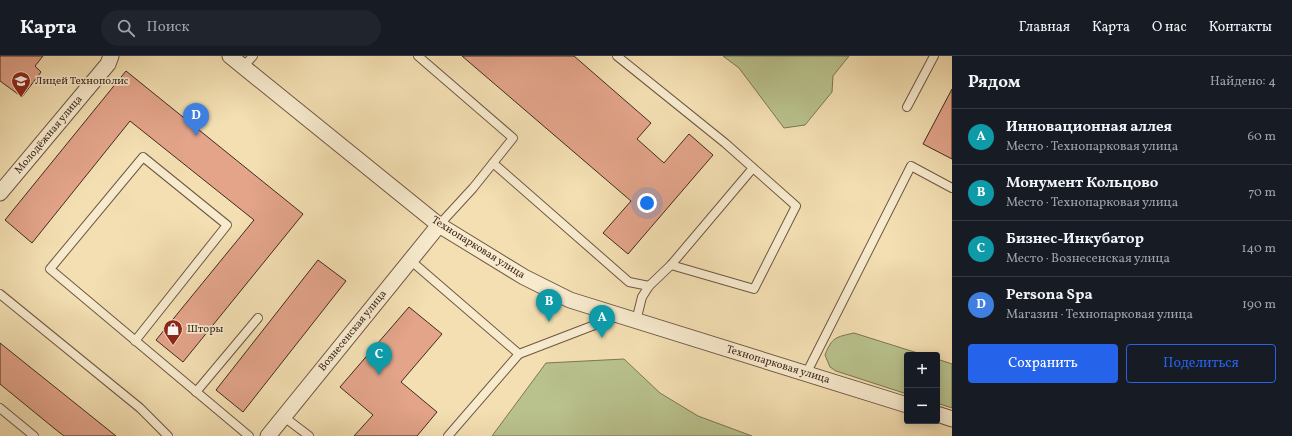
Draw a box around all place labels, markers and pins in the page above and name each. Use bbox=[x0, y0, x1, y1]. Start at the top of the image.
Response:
school or university icon: Лицей Технополис bbox=[10, 70, 32, 98]
place label: Лицей Технополис bbox=[35, 74, 129, 89]
pin: D bbox=[183, 103, 209, 136]
pin: B bbox=[536, 289, 562, 322]
pin: A bbox=[589, 305, 615, 338]
shop icon: Шторы bbox=[162, 318, 184, 346]
place label: Шторы bbox=[187, 322, 224, 337]
pin: C bbox=[366, 342, 392, 375]

